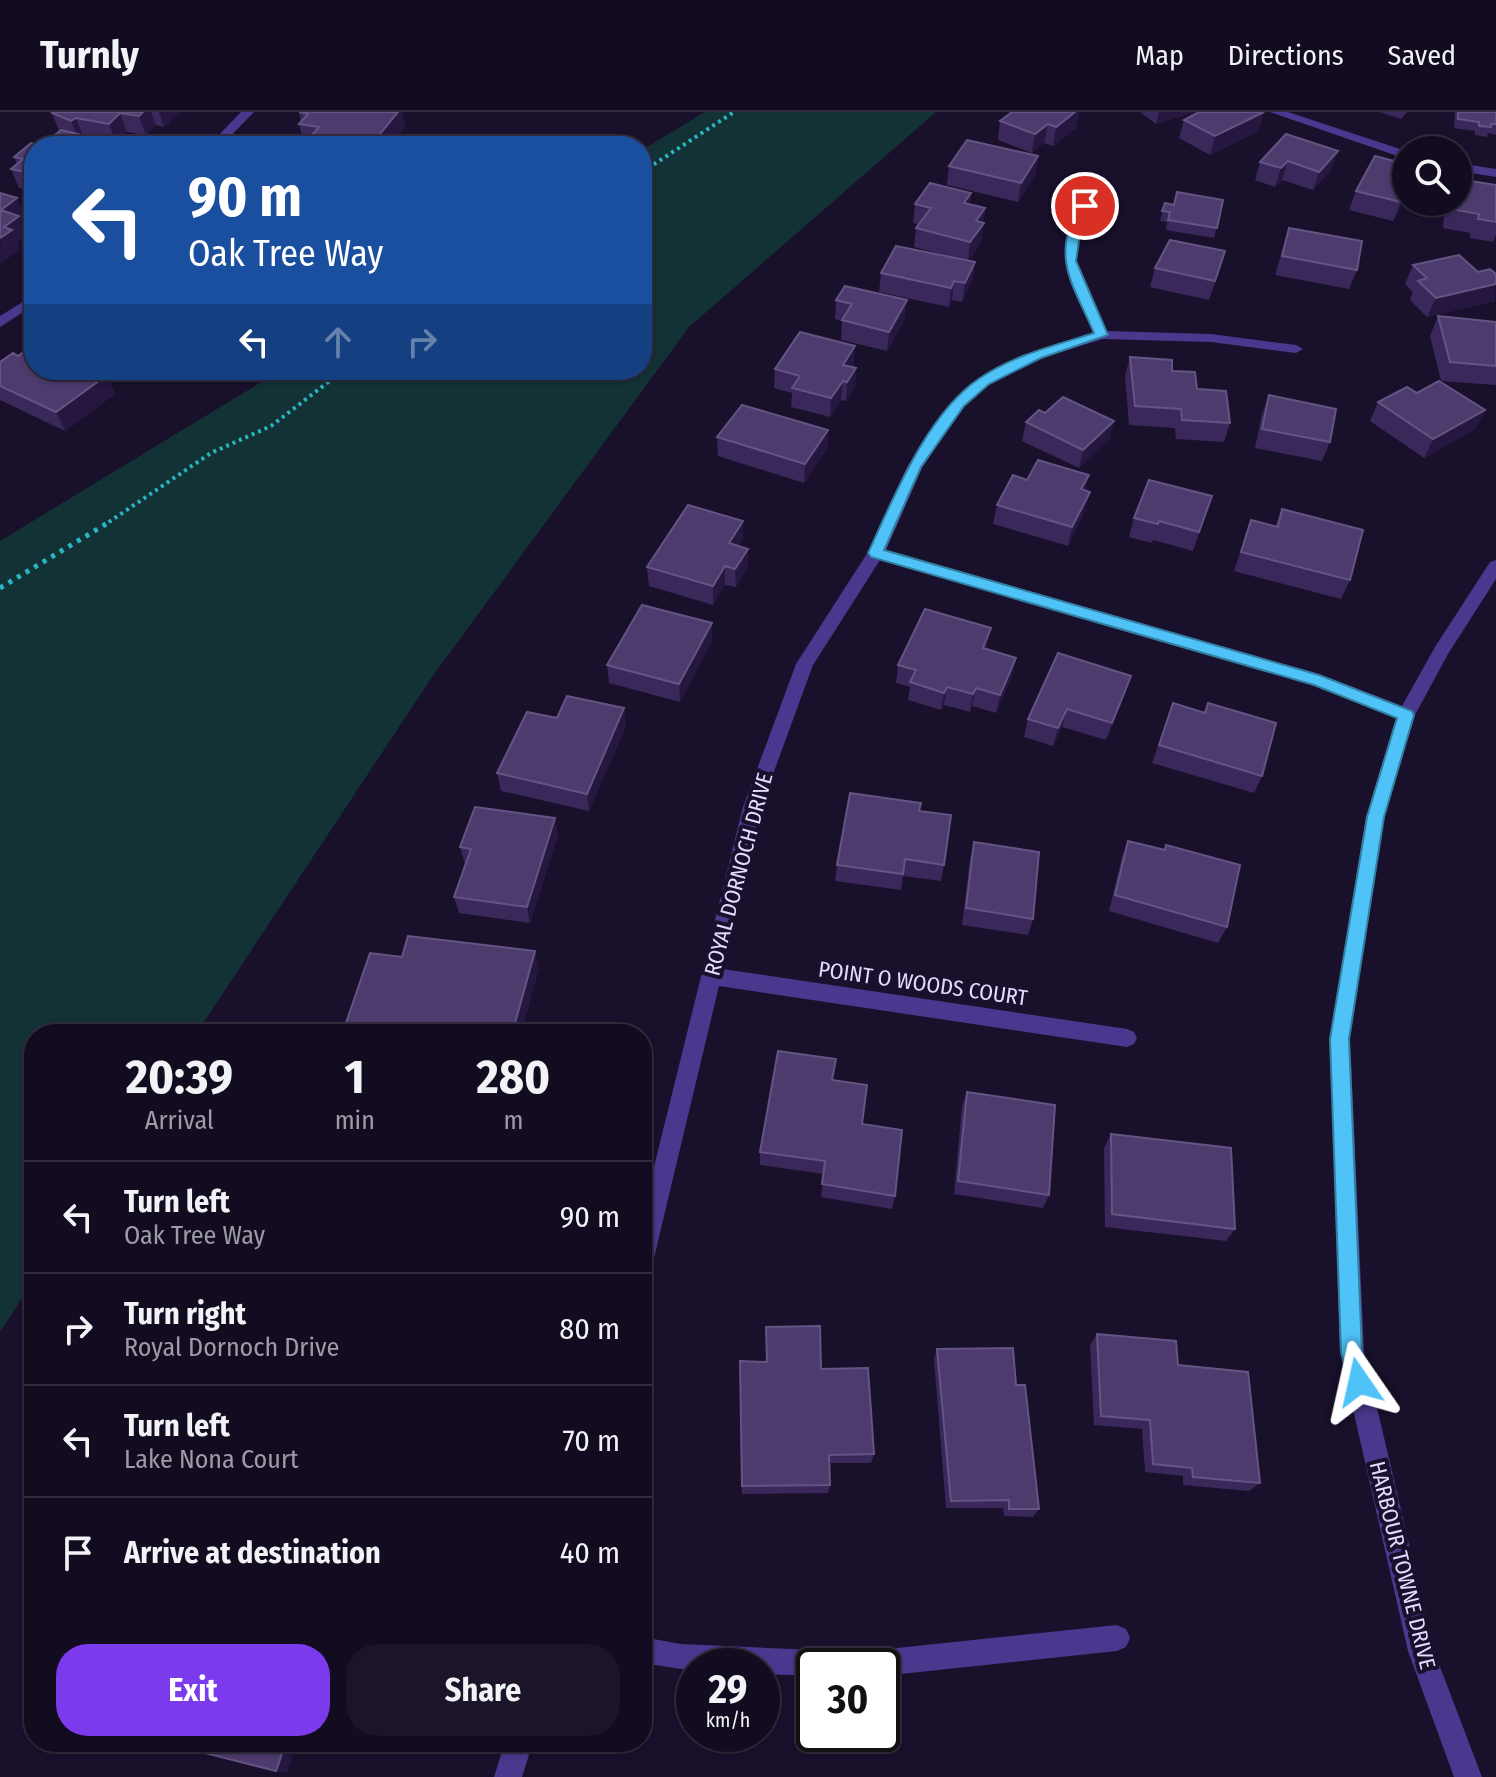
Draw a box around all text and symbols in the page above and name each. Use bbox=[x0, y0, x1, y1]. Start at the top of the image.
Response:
text: Turnly bbox=[40, 32, 139, 78]
text: Map bbox=[1135, 39, 1184, 72]
text: Directions bbox=[1228, 39, 1344, 72]
text: Saved bbox=[1388, 39, 1456, 72]
map controls bbox=[1392, 136, 1472, 216]
button: search bbox=[1392, 136, 1472, 216]
text: 90 m bbox=[188, 164, 302, 231]
icon: left bbox=[56, 168, 160, 272]
pin bbox=[1051, 172, 1119, 240]
icon: arrive bbox=[1063, 184, 1107, 228]
text: Oak Tree Way bbox=[188, 232, 383, 276]
icon: left bbox=[232, 320, 276, 364]
icon: ahead bbox=[316, 320, 360, 364]
icon: right bbox=[400, 320, 444, 364]
street label: ROYAL DORNOCH DRIVE bbox=[698, 770, 779, 978]
street label: POINT O WOODS COURT bbox=[817, 955, 1030, 1012]
text: 20:39 bbox=[126, 1048, 233, 1106]
text: 1 bbox=[345, 1048, 365, 1106]
text: 280 bbox=[477, 1048, 550, 1106]
text: Arrival bbox=[145, 1105, 214, 1136]
text: min bbox=[335, 1105, 375, 1136]
text: m bbox=[503, 1105, 523, 1136]
text: Turn left bbox=[124, 1184, 230, 1220]
icon: left bbox=[56, 1195, 100, 1239]
text: 90 m bbox=[560, 1199, 620, 1235]
text: Oak Tree Way bbox=[124, 1220, 265, 1251]
text: Turn right bbox=[124, 1296, 246, 1332]
icon: right bbox=[56, 1307, 100, 1351]
text: 80 m bbox=[559, 1311, 620, 1347]
text: Royal Dornoch Drive bbox=[124, 1332, 339, 1363]
position arrow bbox=[1317, 1340, 1401, 1424]
text: Turn left bbox=[124, 1408, 230, 1444]
icon: left bbox=[56, 1419, 100, 1463]
text: 70 m bbox=[562, 1423, 620, 1459]
text: Lake Nona Court bbox=[124, 1444, 298, 1475]
street label: HARBOUR TOWNE DRIVE bbox=[1364, 1458, 1441, 1672]
icon: arrive bbox=[56, 1531, 100, 1575]
text: Arrive at destination bbox=[124, 1535, 381, 1571]
text: 40 m bbox=[560, 1535, 620, 1571]
button: Exit bbox=[56, 1644, 330, 1736]
button: Share bbox=[346, 1644, 620, 1736]
speed limit sign: 30 bbox=[796, 1648, 900, 1752]
text: 29 bbox=[708, 1666, 747, 1714]
text: km/h bbox=[706, 1708, 750, 1732]

